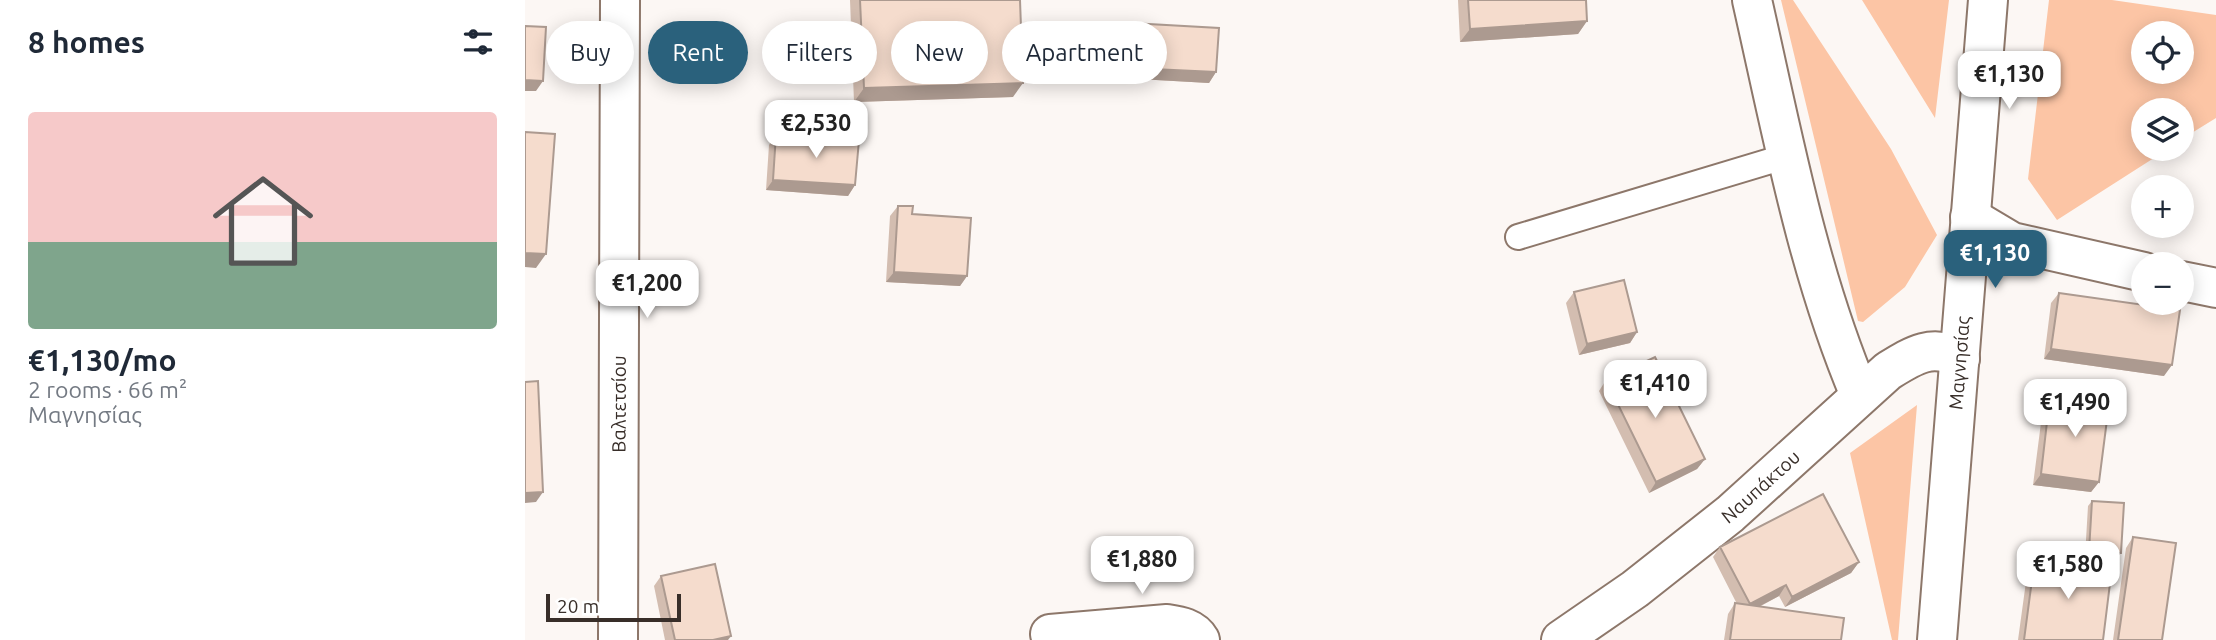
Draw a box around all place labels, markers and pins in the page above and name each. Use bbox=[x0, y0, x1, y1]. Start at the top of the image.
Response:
pin: €1,130 bbox=[1952, 52, 2066, 111]
pin: €2,530 bbox=[759, 100, 873, 160]
pin: €1,130 bbox=[1938, 230, 2052, 290]
pin: €1,200 bbox=[590, 260, 704, 320]
pin: €1,410 bbox=[1598, 360, 1712, 420]
pin: €1,490 bbox=[2018, 380, 2132, 439]
pin: €1,880 bbox=[1085, 536, 1199, 596]
pin: €1,580 bbox=[2011, 542, 2125, 601]

